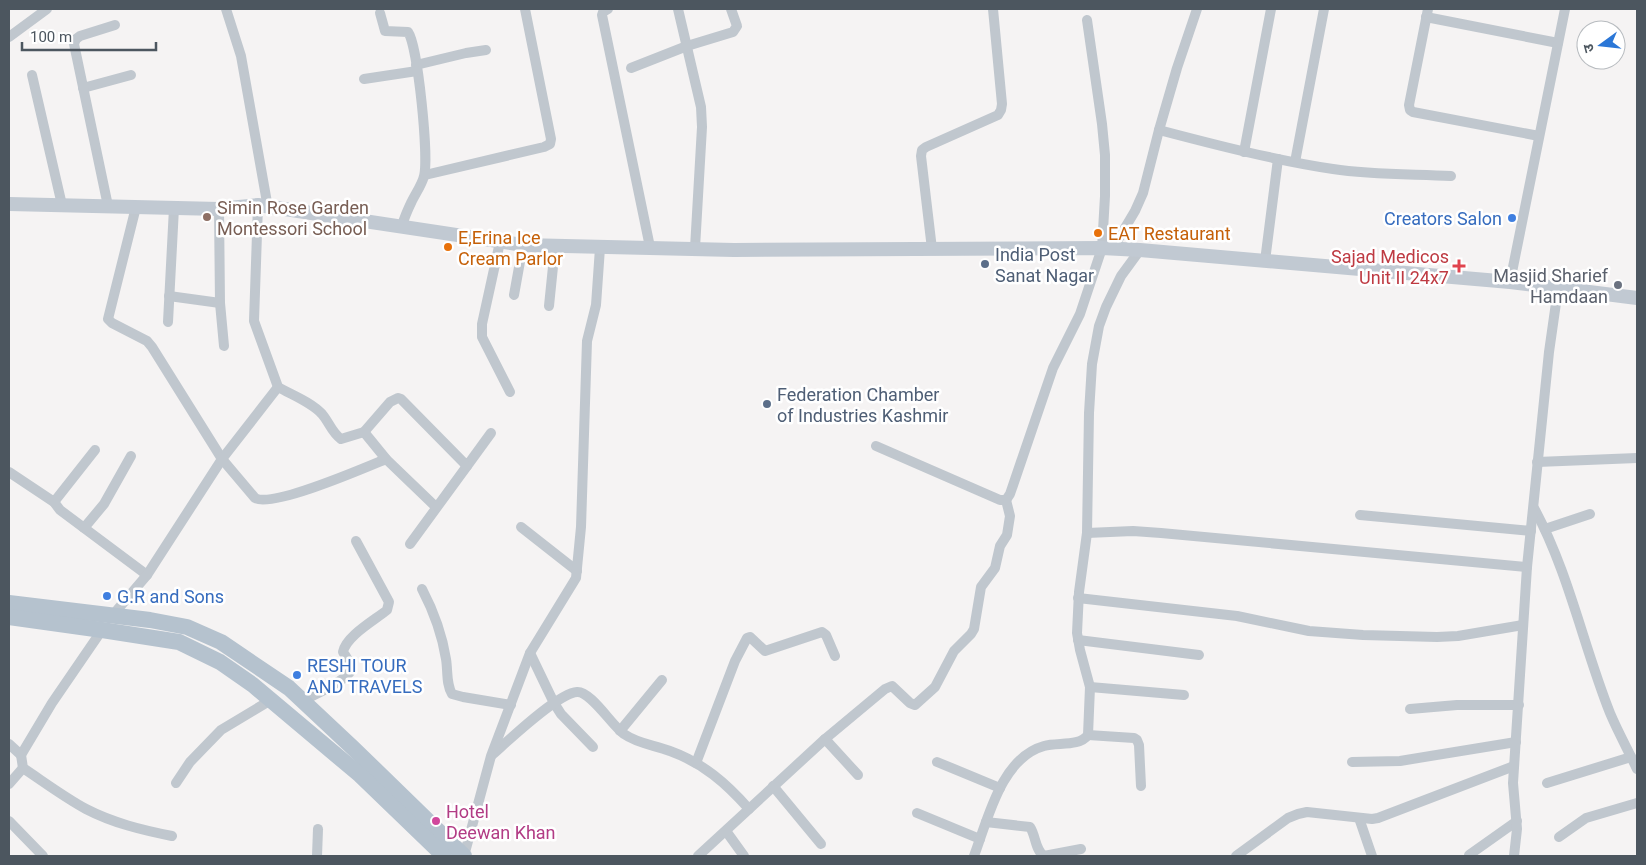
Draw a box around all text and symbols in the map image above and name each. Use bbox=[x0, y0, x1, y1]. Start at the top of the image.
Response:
scale bar bbox=[22, 20, 156, 52]
north arrow bbox=[1576, 20, 1626, 70]
text: 100 m bbox=[30, 28, 72, 46]
text: उ bbox=[1579, 42, 1597, 54]
place label: Simin Rose Garden Montessori School bbox=[217, 197, 369, 239]
place label: Creators Salon bbox=[1384, 208, 1502, 229]
marker: Simin Rose Garden Montessori School bbox=[201, 211, 213, 223]
marker: Creators Salon bbox=[1506, 212, 1518, 224]
place label: EAT Restaurant bbox=[1108, 223, 1231, 244]
place label: E,Erina Ice Cream Parlor bbox=[458, 227, 563, 269]
marker: EAT Restaurant bbox=[1092, 227, 1104, 239]
marker: E,Erina Ice Cream Parlor bbox=[442, 241, 454, 253]
place label: India Post Sanat Nagar bbox=[995, 244, 1094, 286]
place label: Sajad Medicos Unit II 24x7 bbox=[1331, 246, 1449, 288]
marker: India Post Sanat Nagar bbox=[979, 258, 991, 270]
marker: Sajad Medicos Unit II 24x7 bbox=[1453, 260, 1465, 272]
place label: Masjid Sharief Hamdaan bbox=[1493, 265, 1609, 307]
marker: Masjid Sharief Hamdaan bbox=[1612, 279, 1624, 291]
place label: Federation Chamber of Industries Kashmir bbox=[777, 384, 948, 426]
marker: Federation Chamber of Industries Kashmir bbox=[761, 398, 773, 410]
place label: G.R and Sons bbox=[117, 586, 224, 607]
marker: G.R and Sons bbox=[101, 590, 113, 602]
place label: RESHI TOUR AND TRAVELS bbox=[307, 655, 423, 697]
marker: RESHI TOUR AND TRAVELS bbox=[291, 669, 303, 681]
place label: Hotel Deewan Khan bbox=[446, 801, 556, 843]
marker: Hotel Deewan Khan bbox=[430, 815, 442, 827]

